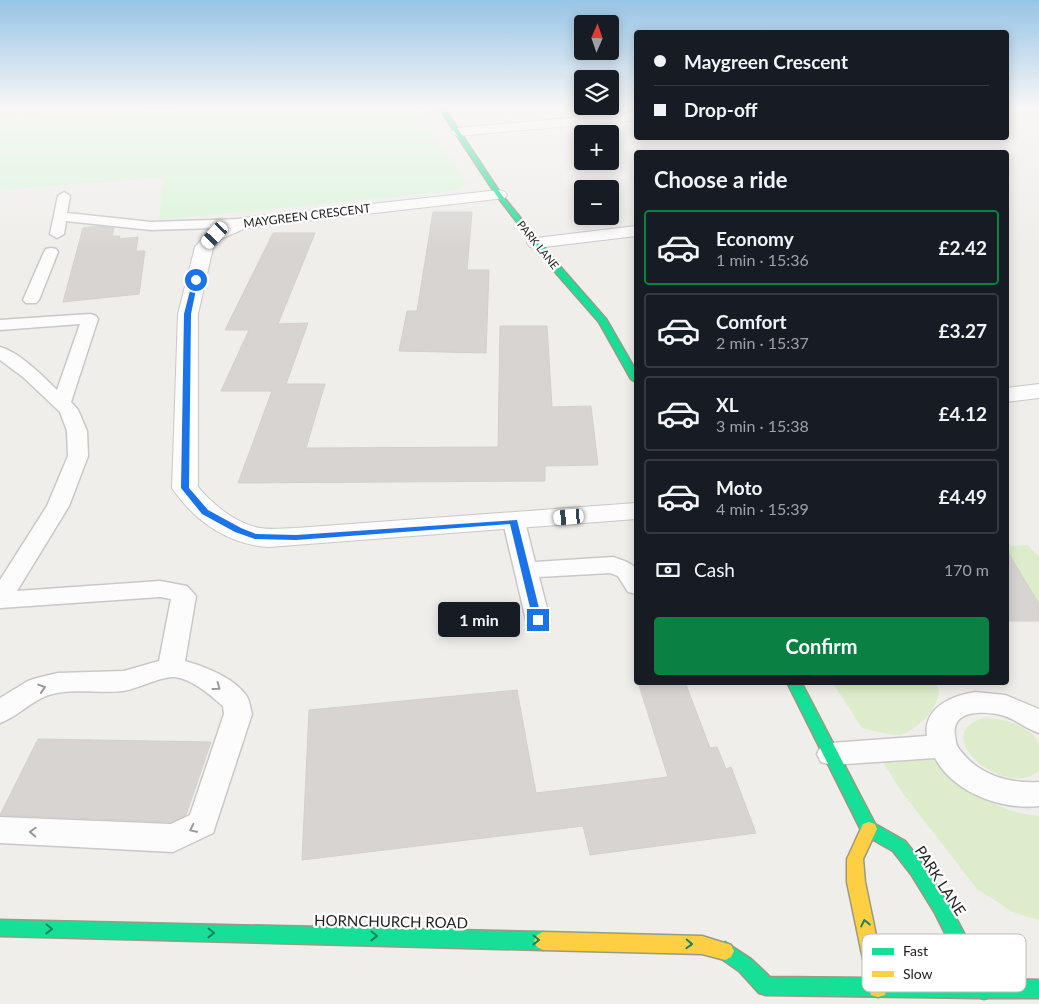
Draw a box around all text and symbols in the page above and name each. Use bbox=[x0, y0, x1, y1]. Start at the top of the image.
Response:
north arrow bbox=[574, 15, 619, 60]
map controls bbox=[574, 15, 619, 225]
text: Maygreen Crescent bbox=[684, 50, 848, 73]
button: layers bbox=[574, 70, 619, 115]
text: Drop-off bbox=[684, 98, 758, 121]
button: + bbox=[574, 125, 619, 170]
text: Choose a ride bbox=[654, 166, 788, 193]
button: − bbox=[574, 180, 619, 225]
street label: MAYGREEN CRESCENT bbox=[242, 200, 371, 231]
street label: PARK LANE bbox=[515, 218, 562, 271]
car bbox=[199, 219, 230, 251]
icon: car bbox=[656, 225, 701, 270]
text: Economy bbox=[716, 227, 794, 250]
text: £2.42 bbox=[938, 236, 987, 259]
text: 1 min · 15:36 bbox=[716, 250, 809, 269]
route start bbox=[185, 269, 207, 291]
icon: car bbox=[656, 308, 701, 353]
text: Comfort bbox=[716, 310, 787, 333]
text: £3.27 bbox=[938, 319, 987, 342]
text: 2 min · 15:37 bbox=[716, 333, 809, 352]
icon: car bbox=[656, 391, 701, 436]
text: XL bbox=[716, 393, 739, 416]
text: £4.12 bbox=[938, 402, 987, 425]
text: 3 min · 15:38 bbox=[716, 416, 809, 435]
icon: car bbox=[656, 474, 701, 519]
text: Moto bbox=[716, 476, 762, 499]
text: £4.49 bbox=[938, 485, 987, 508]
text: 4 min · 15:39 bbox=[716, 499, 809, 518]
car bbox=[553, 508, 584, 526]
icon: cash bbox=[654, 556, 682, 584]
text: Cash bbox=[694, 558, 735, 581]
text: 170 m bbox=[944, 560, 989, 579]
callout: 1 min bbox=[438, 602, 520, 638]
route end bbox=[527, 609, 549, 631]
text: 1 min bbox=[459, 610, 499, 629]
button: Confirm bbox=[654, 617, 989, 675]
one-way arrow bbox=[211, 681, 221, 690]
one-way arrow bbox=[37, 684, 46, 694]
one-way arrow bbox=[189, 823, 198, 833]
one-way arrow bbox=[28, 826, 36, 837]
street label: PARK LANE bbox=[912, 842, 970, 919]
street label: HORNCHURCH ROAD bbox=[314, 911, 468, 931]
one-way arrow bbox=[860, 919, 870, 928]
one-way arrow bbox=[45, 924, 53, 934]
one-way arrow bbox=[208, 928, 215, 938]
one-way arrow bbox=[370, 931, 378, 942]
legend bbox=[862, 934, 1026, 992]
one-way arrow bbox=[532, 935, 540, 945]
one-way arrow bbox=[686, 939, 693, 949]
text: Fast bbox=[903, 942, 928, 959]
text: Slow bbox=[903, 965, 933, 982]

